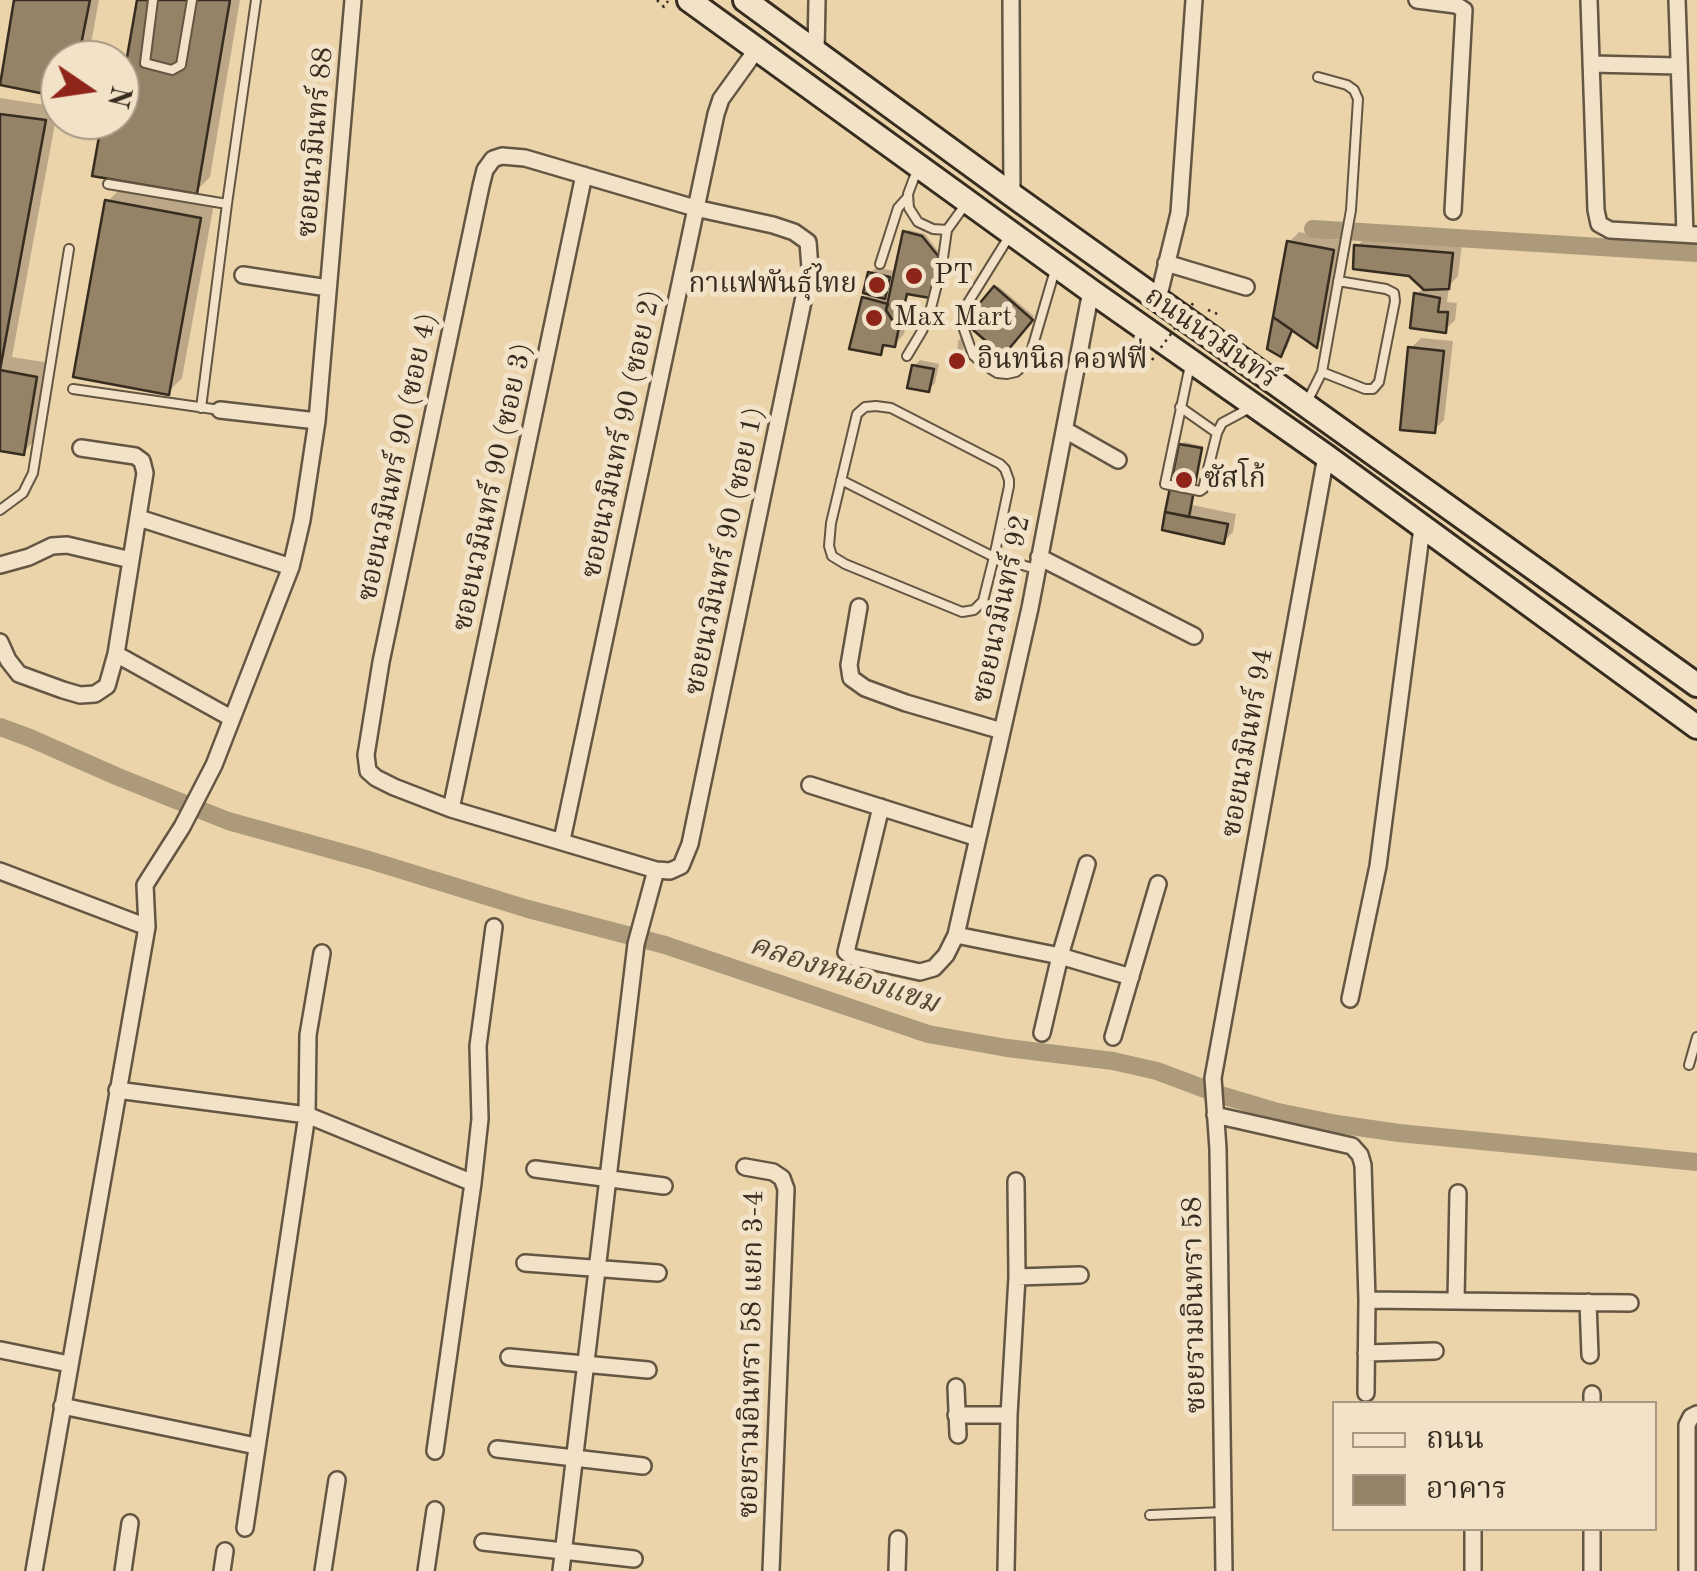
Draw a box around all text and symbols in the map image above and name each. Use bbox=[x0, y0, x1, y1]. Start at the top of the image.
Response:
north arrow bbox=[40, 40, 140, 140]
street label: ซอยนวมินทร์ 88 bbox=[291, 45, 341, 239]
text: N bbox=[101, 83, 133, 110]
place label: PT bbox=[934, 259, 973, 293]
marker: PT bbox=[903, 265, 925, 287]
place label: กาแฟพันธุ์ไทย bbox=[688, 268, 857, 302]
marker: กาแฟพันธุ์ไทย bbox=[866, 274, 888, 296]
street label: ถนนนวมินทร์ bbox=[1138, 280, 1284, 396]
street label: ซอยนวมินทร์ 90 (ซอย 2) bbox=[575, 287, 669, 581]
place label: Max Mart bbox=[894, 301, 1012, 335]
marker: Max Mart bbox=[863, 307, 885, 329]
street label: ซอยนวมินทร์ 90 (ซอย 4) bbox=[351, 310, 445, 604]
street label: ซอยนวมินทร์ 90 (ซอย 3) bbox=[446, 340, 540, 634]
place label: อินทนิล คอฟฟี่ bbox=[977, 344, 1148, 378]
marker: อินทนิล คอฟฟี่ bbox=[946, 350, 968, 372]
street label: ซอยนวมินทร์ 90 (ซอย 1) bbox=[678, 404, 772, 698]
place label: ซัสโก้ bbox=[1204, 463, 1266, 497]
marker: ซัสโก้ bbox=[1173, 469, 1195, 491]
street label: ซอยนวมินทร์ 92 bbox=[966, 512, 1038, 706]
street label: ซอยนวมินทร์ 94 bbox=[1215, 646, 1281, 840]
water label: คลองหนองแขม bbox=[745, 927, 943, 1023]
street label: ซอยรามอินทรา 58 แยก 3-4 bbox=[732, 1190, 772, 1518]
street label: ซอยรามอินทรา 58 bbox=[1176, 1196, 1214, 1414]
legend bbox=[1332, 1401, 1657, 1531]
text: ถนน bbox=[1426, 1425, 1484, 1455]
text: อาคาร bbox=[1426, 1475, 1507, 1505]

